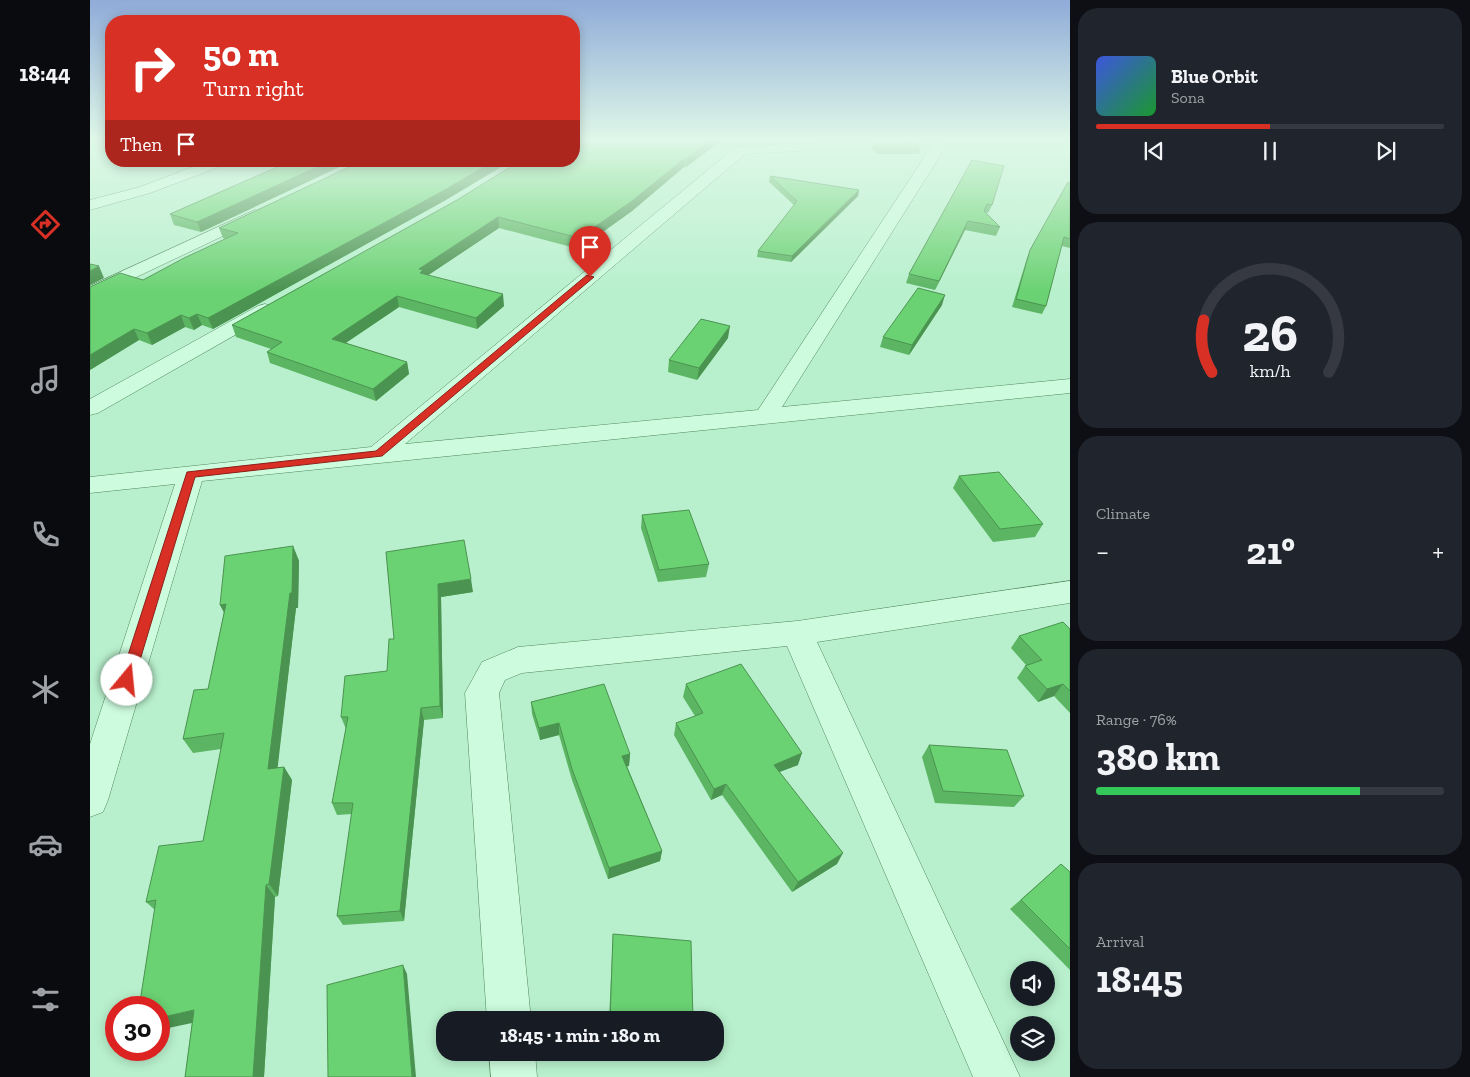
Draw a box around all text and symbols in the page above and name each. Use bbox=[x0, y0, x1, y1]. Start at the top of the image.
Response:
text: 50 m bbox=[203, 33, 279, 75]
icon: right bbox=[120, 35, 185, 100]
text: 18:44 bbox=[19, 60, 71, 87]
text: Blue Orbit bbox=[1171, 65, 1258, 88]
text: Turn right bbox=[203, 75, 304, 102]
text: Sona bbox=[1171, 88, 1205, 107]
icon: arrive bbox=[172, 130, 200, 158]
text: Then bbox=[120, 133, 162, 156]
icon: previous bbox=[1140, 137, 1168, 165]
icon: pause bbox=[1256, 137, 1284, 165]
icon: next bbox=[1372, 137, 1400, 165]
icon: directions bbox=[28, 207, 63, 242]
pin bbox=[569, 226, 611, 277]
icon: arrive bbox=[576, 233, 604, 261]
text: 26 bbox=[1242, 302, 1298, 364]
text: km/h bbox=[1250, 360, 1290, 382]
icon: music bbox=[28, 362, 63, 397]
text: Climate bbox=[1096, 504, 1150, 523]
icon: phone bbox=[28, 517, 63, 552]
text: 21° bbox=[1246, 528, 1295, 574]
text: − bbox=[1096, 535, 1109, 568]
text: + bbox=[1432, 535, 1444, 568]
position arrow bbox=[100, 653, 152, 705]
icon: climate bbox=[28, 672, 63, 707]
text: Range · 76% bbox=[1096, 710, 1177, 729]
text: 380 km bbox=[1096, 734, 1220, 780]
icon: car bbox=[28, 827, 63, 862]
text: Arrival bbox=[1096, 932, 1144, 951]
text: 18:45 bbox=[1096, 956, 1183, 1002]
map controls bbox=[1010, 961, 1055, 1061]
button: sound bbox=[1010, 961, 1055, 1006]
icon: filters bbox=[28, 982, 63, 1017]
speed limit sign: 30 bbox=[105, 996, 170, 1061]
button: layers bbox=[1010, 1016, 1055, 1061]
text: 18:45 · 1 min · 180 m bbox=[500, 1024, 660, 1047]

